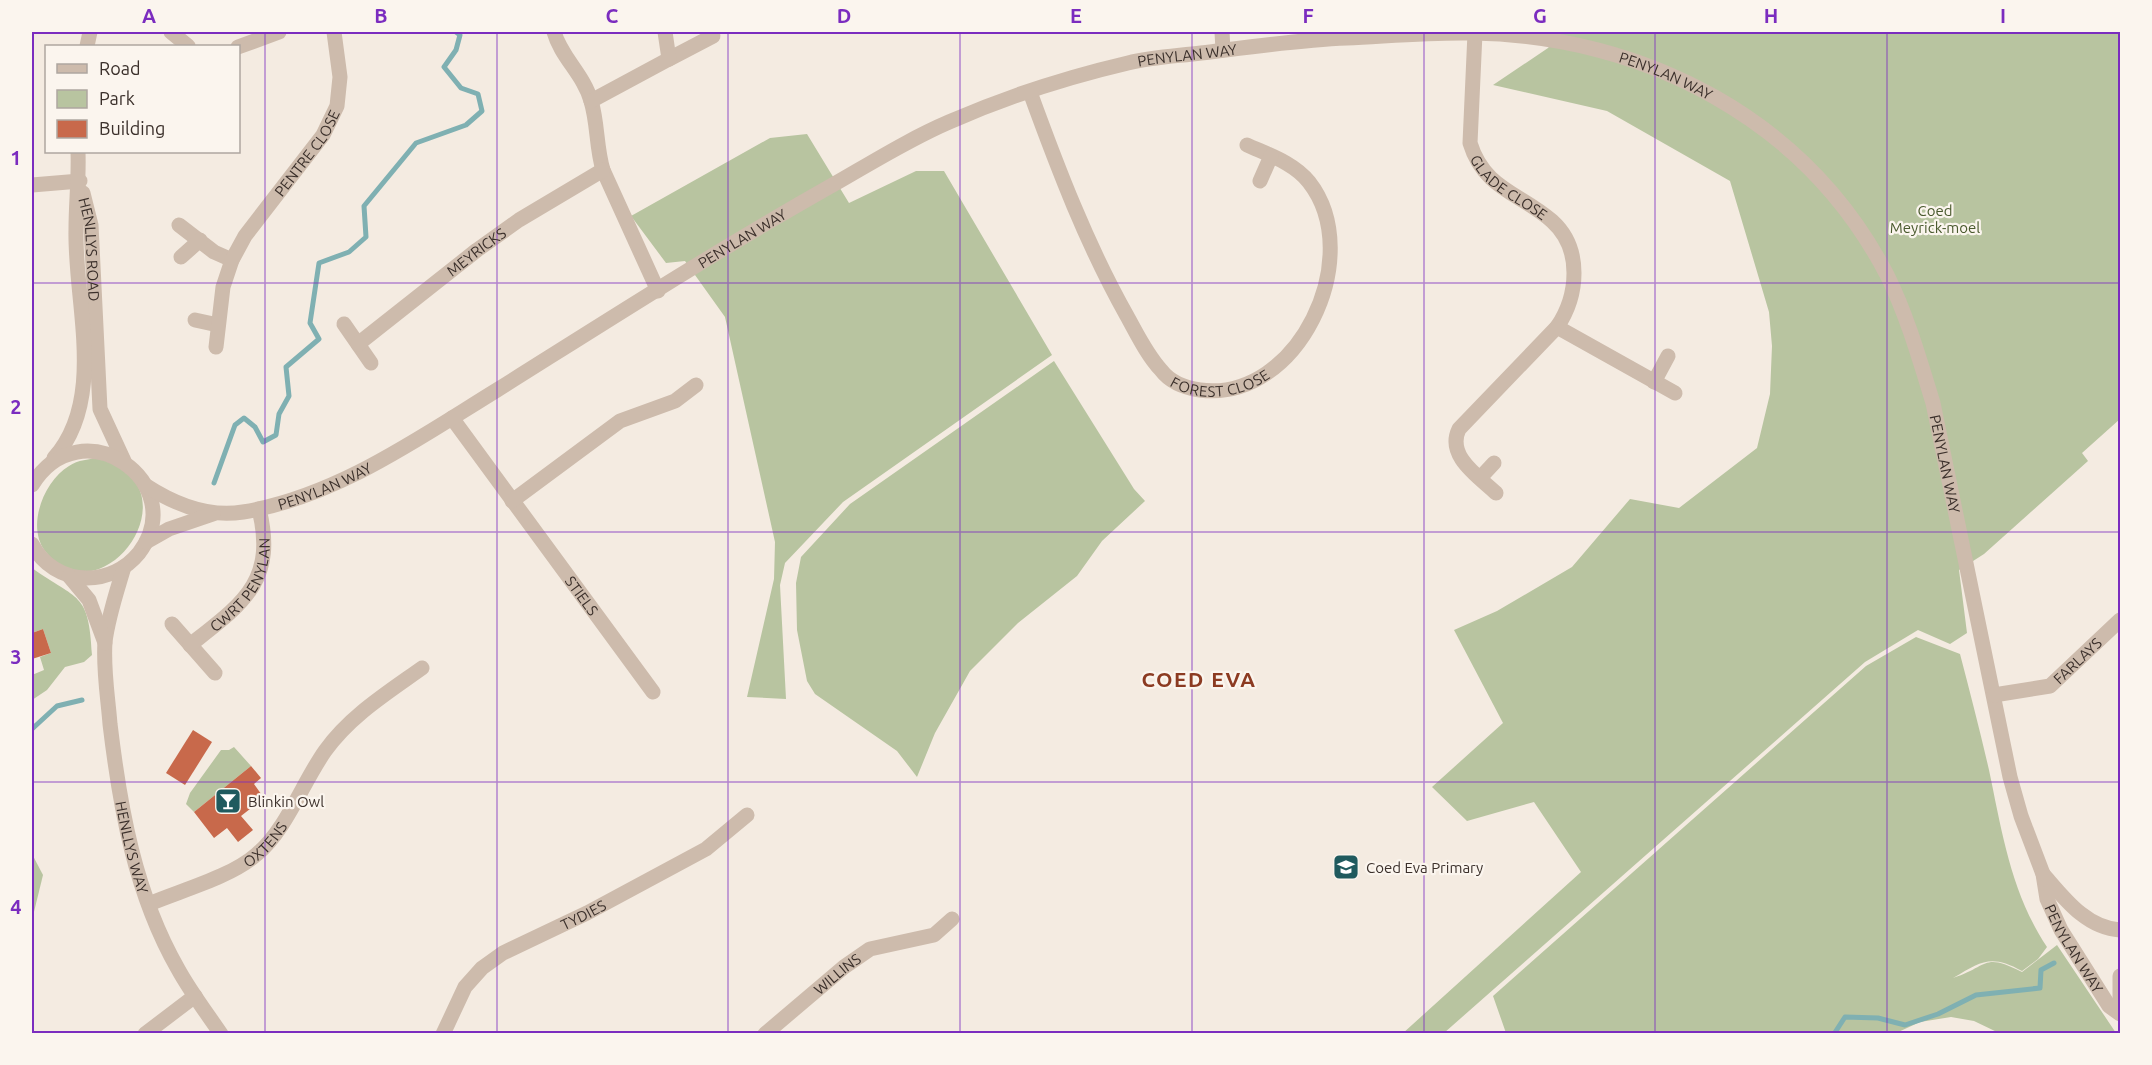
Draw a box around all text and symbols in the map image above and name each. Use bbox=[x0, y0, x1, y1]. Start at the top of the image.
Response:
text: A bbox=[142, 4, 156, 27]
text: B bbox=[374, 4, 388, 27]
text: C bbox=[606, 4, 619, 27]
text: D bbox=[837, 4, 851, 27]
text: E bbox=[1070, 4, 1082, 27]
text: F bbox=[1302, 4, 1314, 27]
text: G bbox=[1533, 4, 1547, 27]
text: H bbox=[1764, 4, 1778, 27]
text: I bbox=[2000, 4, 2006, 27]
street label: PENYLAN WAY bbox=[1136, 40, 1238, 69]
legend bbox=[45, 45, 240, 153]
street label: PENYLAN WAY bbox=[1617, 48, 1716, 103]
text: Road bbox=[99, 58, 141, 78]
text: Park bbox=[99, 88, 135, 108]
street label: PENTRE CLOSE bbox=[271, 107, 342, 199]
text: Building bbox=[99, 118, 165, 138]
text: 1 bbox=[10, 146, 22, 169]
street label: GLADE CLOSE bbox=[1467, 152, 1551, 223]
street label: HENLLYS ROAD bbox=[76, 196, 103, 302]
park label: Coed Meyrick-moel bbox=[1890, 202, 1980, 236]
street label: PENYLAN WAY bbox=[695, 205, 789, 271]
street label: MEYRICKS bbox=[443, 224, 509, 279]
street label: FOREST CLOSE bbox=[1168, 366, 1272, 399]
text: 2 bbox=[10, 395, 22, 418]
street label: PENYLAN WAY bbox=[1927, 413, 1964, 515]
street label: PENYLAN WAY bbox=[276, 459, 374, 512]
street label: CWRT PENYLAN bbox=[206, 538, 272, 635]
street label: STIELS bbox=[562, 573, 602, 618]
street label: FARLAYS bbox=[2050, 634, 2105, 687]
text: 3 bbox=[10, 645, 22, 668]
district label: COED EVA bbox=[1141, 667, 1257, 691]
bar icon: Blinkin Owl bbox=[213, 786, 243, 816]
place label: Blinkin Owl bbox=[248, 793, 324, 810]
street label: HENLLYS WAY bbox=[113, 800, 152, 896]
street label: OXTENS bbox=[240, 818, 290, 870]
school or university icon: Coed Eva Primary bbox=[1331, 852, 1361, 882]
place label: Coed Eva Primary bbox=[1366, 859, 1483, 876]
text: 4 bbox=[10, 895, 22, 918]
street label: TYDIES bbox=[558, 896, 609, 933]
street label: PENYLAN WAY bbox=[2042, 901, 2107, 996]
street label: WILLINS bbox=[810, 950, 864, 998]

